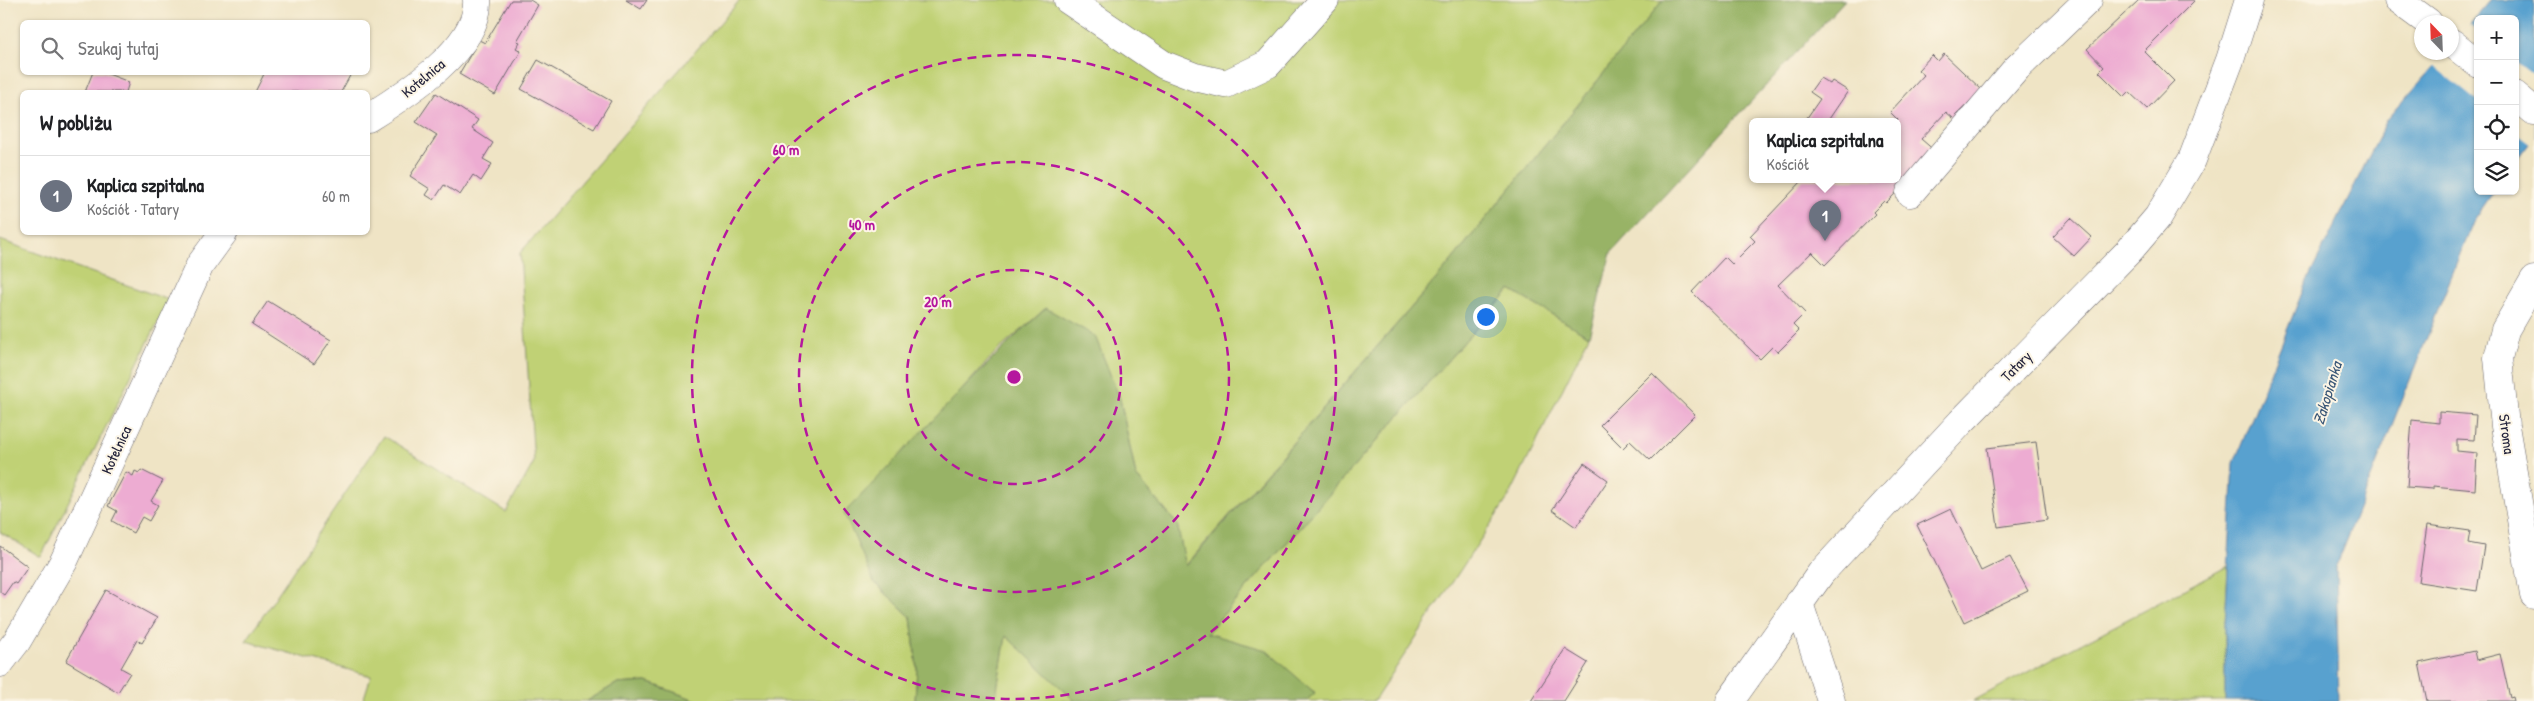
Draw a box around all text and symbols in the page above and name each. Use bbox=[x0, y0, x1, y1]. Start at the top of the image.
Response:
north arrow bbox=[2414, 15, 2459, 60]
map controls bbox=[2474, 15, 2519, 195]
button: + bbox=[2474, 15, 2519, 60]
search box bbox=[20, 20, 370, 75]
icon: search bbox=[38, 34, 66, 62]
text: Szukaj tutaj bbox=[78, 35, 159, 61]
street label: Kotelnica bbox=[397, 54, 449, 102]
button: − bbox=[2474, 60, 2519, 105]
button: locate bbox=[2474, 105, 2519, 150]
text: W pobliżu bbox=[40, 108, 112, 137]
popup bbox=[1749, 118, 1901, 183]
text: Kaplica szpitalna bbox=[1767, 127, 1883, 153]
text: 60 m bbox=[773, 139, 799, 160]
button: layers bbox=[2474, 150, 2519, 195]
text: Kościół bbox=[1767, 153, 1810, 175]
text: Kaplica szpitalna bbox=[87, 172, 204, 198]
text: 1 bbox=[53, 185, 59, 207]
text: 60 m bbox=[322, 185, 350, 207]
text: Kościół · Tatary bbox=[87, 198, 179, 220]
pin: 1 bbox=[1809, 200, 1841, 241]
text: 40 m bbox=[849, 214, 875, 235]
text: 20 m bbox=[924, 291, 952, 312]
your location bbox=[1473, 304, 1499, 330]
street label: Tatary bbox=[1996, 346, 2036, 386]
water label: Zakopianka bbox=[2307, 357, 2347, 427]
centre of rings bbox=[1005, 368, 1023, 386]
street label: Stroma bbox=[2494, 413, 2520, 455]
street label: Kotelnica bbox=[96, 422, 136, 477]

